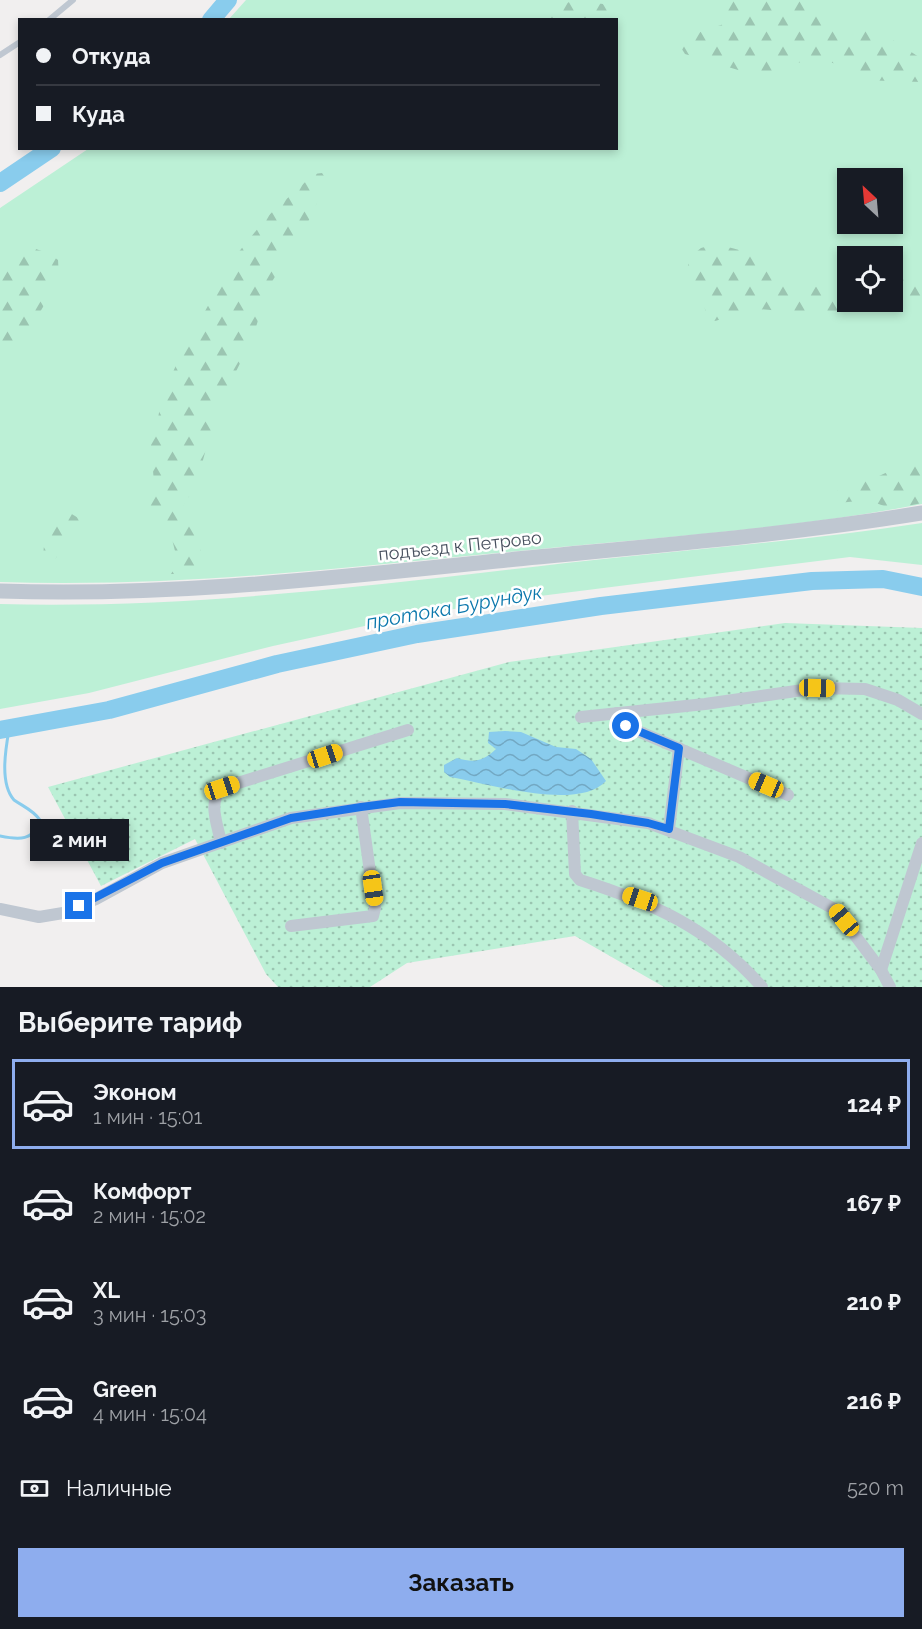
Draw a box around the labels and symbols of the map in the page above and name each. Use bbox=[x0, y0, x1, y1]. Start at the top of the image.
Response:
north arrow bbox=[837, 168, 903, 234]
street label: подъезд к Петрово bbox=[377, 526, 543, 565]
water label: протока Бурундук bbox=[364, 580, 544, 634]
car bbox=[799, 679, 835, 697]
route start bbox=[612, 712, 639, 739]
car bbox=[305, 742, 345, 770]
car bbox=[746, 770, 786, 800]
car bbox=[202, 774, 242, 802]
callout: 2 мин bbox=[29, 819, 128, 861]
car bbox=[362, 869, 384, 907]
car bbox=[620, 885, 660, 913]
route end bbox=[65, 892, 92, 919]
car bbox=[826, 900, 862, 940]

